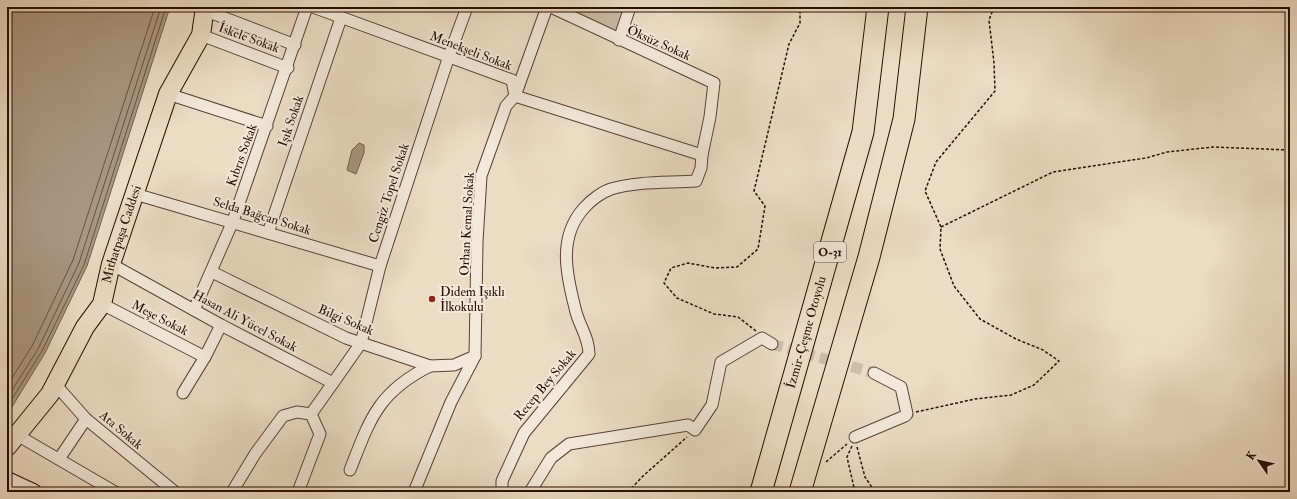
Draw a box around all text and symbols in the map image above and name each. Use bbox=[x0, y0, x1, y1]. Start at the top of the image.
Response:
street label: İskele Sokak bbox=[216, 19, 283, 57]
street label: Öksüz Sokak bbox=[625, 22, 694, 64]
street label: Menekşeli Sokak bbox=[428, 28, 515, 74]
street label: Işık Sokak bbox=[275, 92, 307, 149]
street label: Kıbrıs Sokak bbox=[223, 121, 261, 189]
street label: Cengiz Topel Sokak bbox=[365, 140, 414, 245]
street label: Orhan Kemal Sokak bbox=[456, 171, 478, 276]
street label: Mithatpaşa Caddesi bbox=[99, 183, 145, 285]
street label: Selda Bağcan Sokak bbox=[211, 193, 314, 239]
road number: O-31 bbox=[814, 242, 846, 262]
street label: İzmir-Çeşme Otoyolu bbox=[782, 274, 830, 390]
place label: Didem Işıklı İlkokulu bbox=[440, 284, 505, 315]
street label: Hasan Ali Yücel Sokak bbox=[190, 287, 301, 356]
marker: Didem Işıklı İlkokulu bbox=[427, 294, 437, 304]
street label: Meşe Sokak bbox=[129, 297, 192, 339]
street label: Bilgi Sokak bbox=[316, 301, 377, 339]
street label: Recep Bey Sokak bbox=[511, 346, 581, 425]
street label: Ata Sokak bbox=[95, 407, 147, 453]
north arrow bbox=[1239, 441, 1279, 481]
text: K bbox=[1244, 448, 1259, 463]

